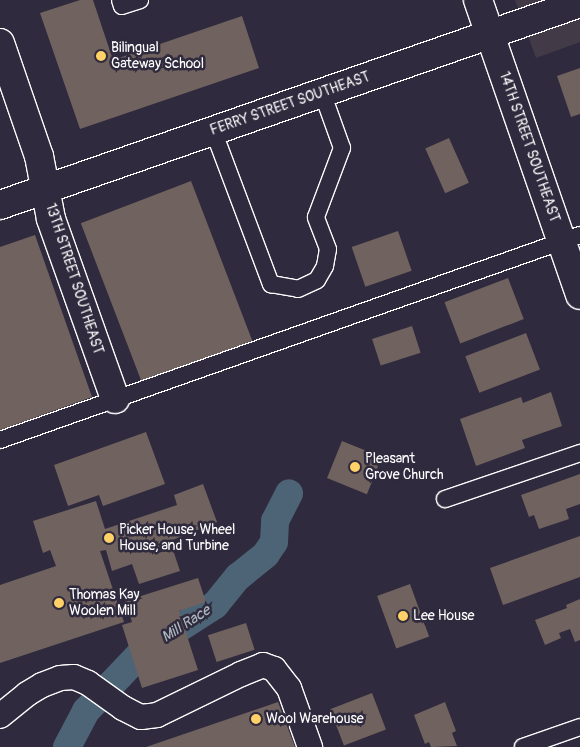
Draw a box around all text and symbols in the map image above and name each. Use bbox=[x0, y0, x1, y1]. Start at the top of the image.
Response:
place label: Bilingual Gateway School bbox=[111, 40, 204, 72]
marker: Bilingual Gateway School bbox=[95, 50, 107, 62]
street label: FERRY STREET SOUTHEAST bbox=[208, 69, 372, 139]
street label: 14TH STREET SOUTHEAST bbox=[495, 70, 563, 224]
street label: 13TH STREET SOUTHEAST bbox=[42, 201, 106, 357]
place label: Pleasant Grove Church bbox=[365, 451, 444, 484]
marker: Pleasant Grove Church bbox=[349, 461, 361, 473]
place label: Picker House, Wheel House, and Turbine bbox=[119, 522, 235, 554]
marker: Picker House, Wheel House, and Turbine bbox=[103, 532, 115, 544]
place label: Thomas Kay Woolen Mill bbox=[69, 587, 140, 620]
marker: Thomas Kay Woolen Mill bbox=[53, 597, 65, 609]
water label: Mill Race bbox=[158, 602, 214, 646]
place label: Lee House bbox=[413, 608, 474, 624]
marker: Lee House bbox=[397, 610, 409, 622]
place label: Wool Warehouse bbox=[266, 711, 364, 727]
marker: Wool Warehouse bbox=[250, 713, 262, 725]

